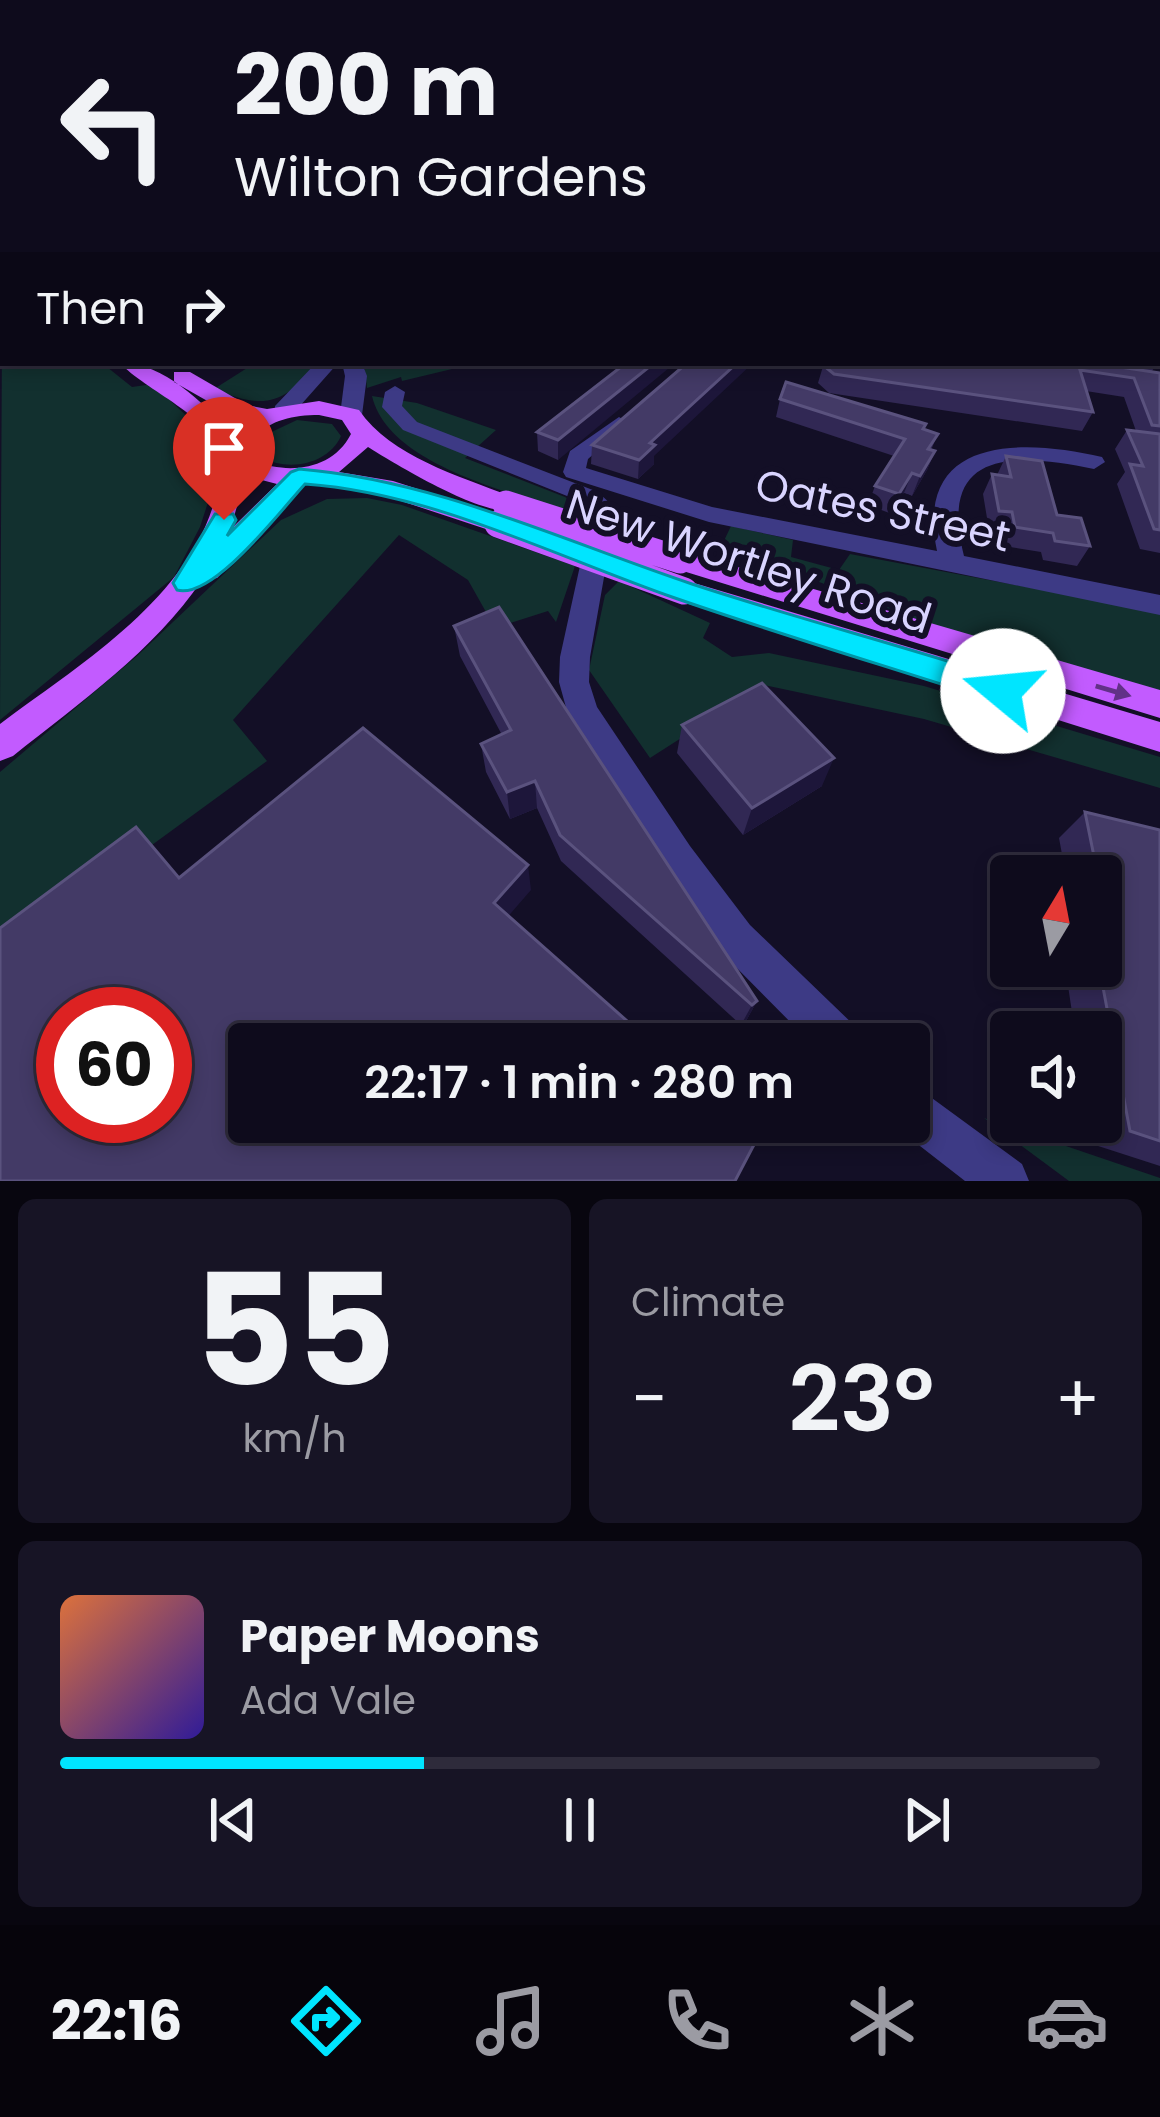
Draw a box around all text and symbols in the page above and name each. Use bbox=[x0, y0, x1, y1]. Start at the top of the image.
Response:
text: 200 m bbox=[234, 27, 498, 144]
icon: left bbox=[36, 48, 192, 204]
text: Wilton Gardens bbox=[234, 139, 648, 215]
icon: right bbox=[170, 276, 236, 342]
text: Then bbox=[36, 277, 146, 340]
pin bbox=[173, 397, 275, 520]
icon: arrive bbox=[191, 415, 257, 481]
street label: Oates Street bbox=[750, 455, 1016, 566]
street label: New Wortley Road bbox=[559, 475, 939, 648]
position arrow bbox=[940, 628, 1066, 754]
one-way arrow bbox=[1096, 683, 1132, 701]
north arrow bbox=[990, 855, 1122, 987]
map controls bbox=[990, 855, 1122, 1143]
speed limit sign: 60 bbox=[36, 987, 192, 1143]
button: sound bbox=[990, 1011, 1122, 1143]
text: 22:17 · 1 min · 280 m bbox=[364, 1051, 794, 1114]
text: 55 bbox=[193, 1221, 396, 1440]
text: Climate bbox=[631, 1275, 785, 1330]
text: 23° bbox=[788, 1336, 934, 1463]
text: − bbox=[631, 1353, 667, 1445]
text: + bbox=[1055, 1353, 1100, 1445]
text: km/h bbox=[243, 1411, 346, 1466]
text: Paper Moons bbox=[240, 1605, 540, 1668]
text: Ada Vale bbox=[240, 1673, 416, 1728]
icon: previous bbox=[200, 1787, 266, 1853]
icon: pause bbox=[547, 1787, 613, 1853]
icon: next bbox=[894, 1787, 960, 1853]
icon: directions bbox=[284, 1979, 368, 2063]
icon: music bbox=[469, 1979, 553, 2063]
icon: phone bbox=[655, 1979, 739, 2063]
icon: climate bbox=[840, 1979, 924, 2063]
icon: car bbox=[1025, 1979, 1109, 2063]
text: 22:16 bbox=[51, 1983, 182, 2059]

